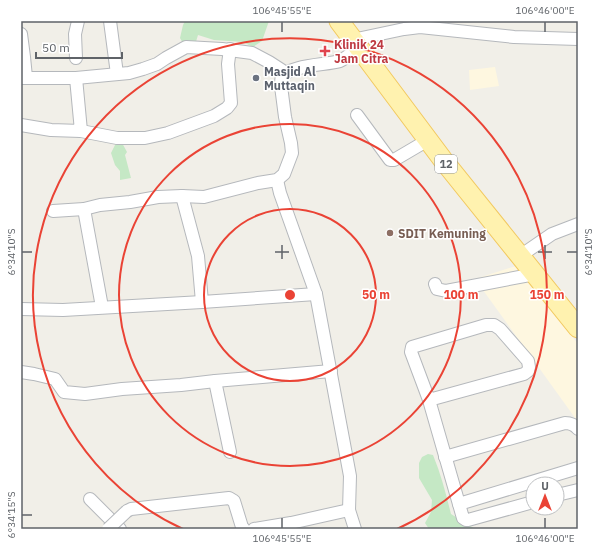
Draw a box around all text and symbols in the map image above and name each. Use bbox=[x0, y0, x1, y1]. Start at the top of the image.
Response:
text: 106°45'55"E bbox=[252, 4, 312, 17]
text: 106°46'00"E bbox=[515, 4, 575, 17]
scale bar bbox=[36, 34, 122, 60]
place label: Klinik 24 Jam Citra bbox=[334, 37, 389, 66]
text: 50 m bbox=[42, 40, 70, 55]
marker: Klinik 24 Jam Citra bbox=[319, 45, 331, 57]
place label: Masjid Al Muttaqin bbox=[264, 64, 316, 93]
marker: Masjid Al Muttaqin bbox=[251, 73, 261, 83]
road number: 12 bbox=[435, 155, 457, 173]
place label: SDIT Kemuning bbox=[398, 226, 486, 241]
text: 6°34'10"S bbox=[5, 228, 18, 276]
marker: SDIT Kemuning bbox=[385, 228, 395, 238]
text: 6°34'10"S bbox=[582, 228, 595, 276]
text: 50 m bbox=[362, 287, 390, 302]
text: 100 m bbox=[443, 287, 479, 302]
text: 150 m bbox=[529, 287, 565, 302]
centre of rings bbox=[283, 288, 297, 302]
north arrow bbox=[525, 476, 565, 516]
text: U bbox=[541, 479, 549, 493]
text: 6°34'15"S bbox=[5, 491, 18, 539]
text: 106°45'55"E bbox=[252, 532, 312, 545]
text: 106°46'00"E bbox=[515, 532, 575, 545]

